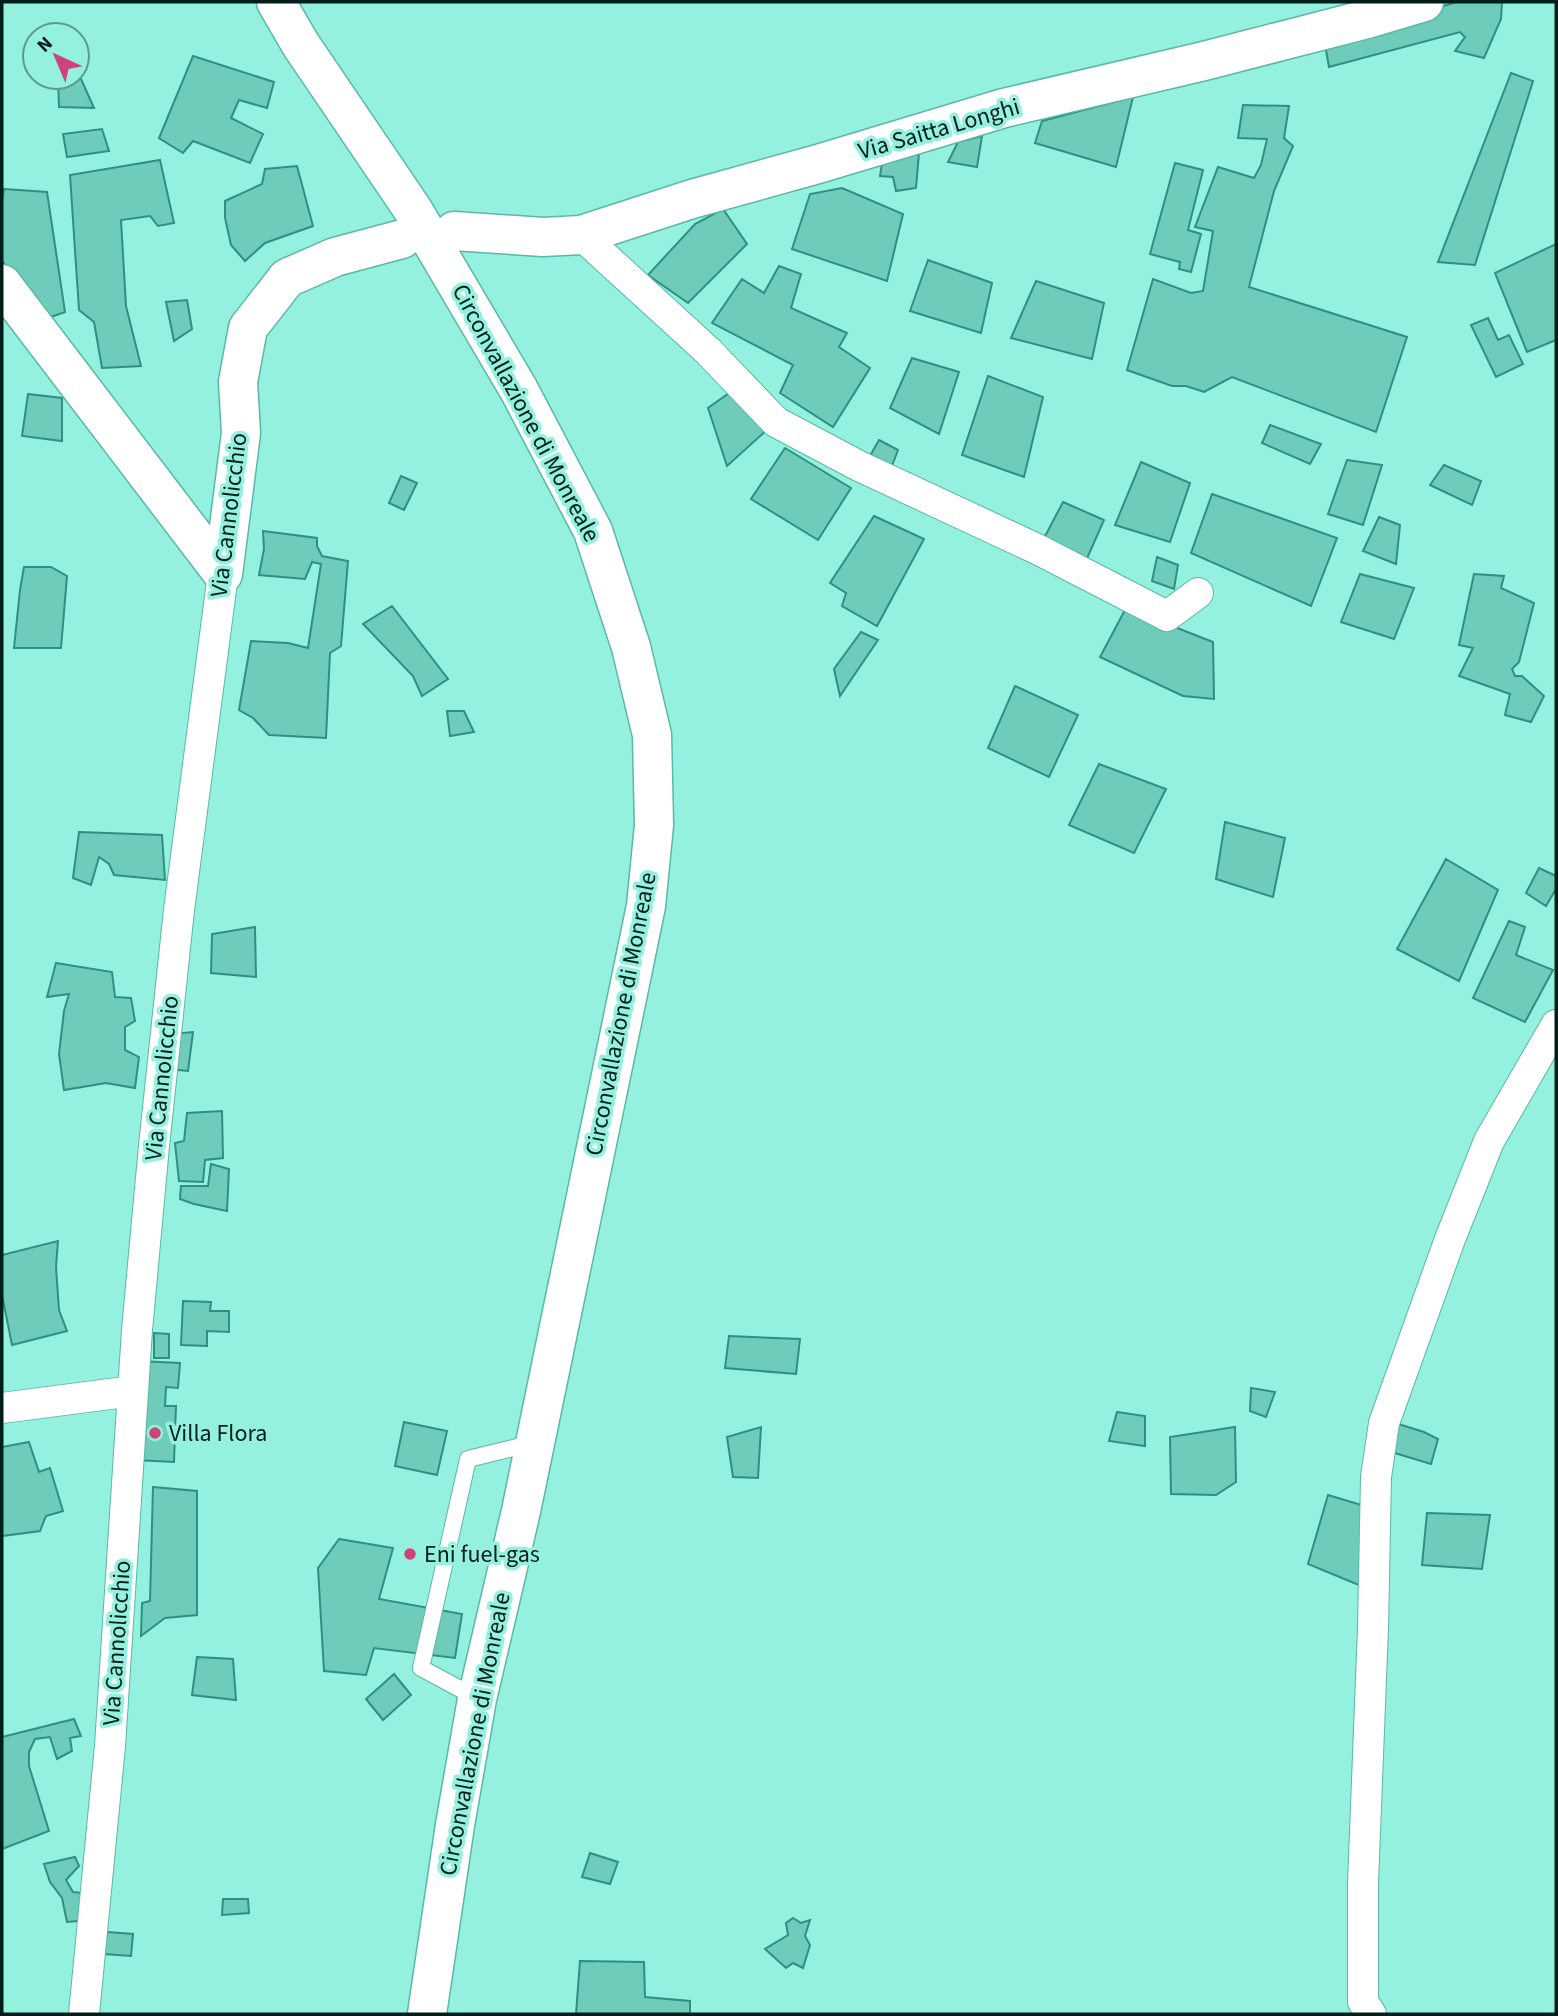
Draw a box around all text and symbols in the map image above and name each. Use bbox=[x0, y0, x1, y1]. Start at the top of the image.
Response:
north arrow bbox=[21, 21, 91, 91]
text: N bbox=[31, 31, 59, 59]
street label: Via Saitta Longhi bbox=[854, 89, 1024, 169]
street label: Circonvallazione di Monreale bbox=[443, 278, 609, 548]
street label: Via Cannolicchio bbox=[202, 431, 256, 599]
street label: Circonvallazione di Monreale bbox=[576, 869, 666, 1159]
street label: Via Cannolicchio bbox=[136, 994, 188, 1162]
place label: Villa Flora bbox=[169, 1416, 267, 1451]
marker: Villa Flora bbox=[147, 1425, 163, 1441]
place label: Eni fuel-gas bbox=[424, 1537, 540, 1572]
marker: Eni fuel-gas bbox=[402, 1546, 418, 1562]
street label: Via Cannolicchio bbox=[94, 1559, 140, 1727]
street label: Circonvallazione di Monreale bbox=[430, 1589, 520, 1879]

